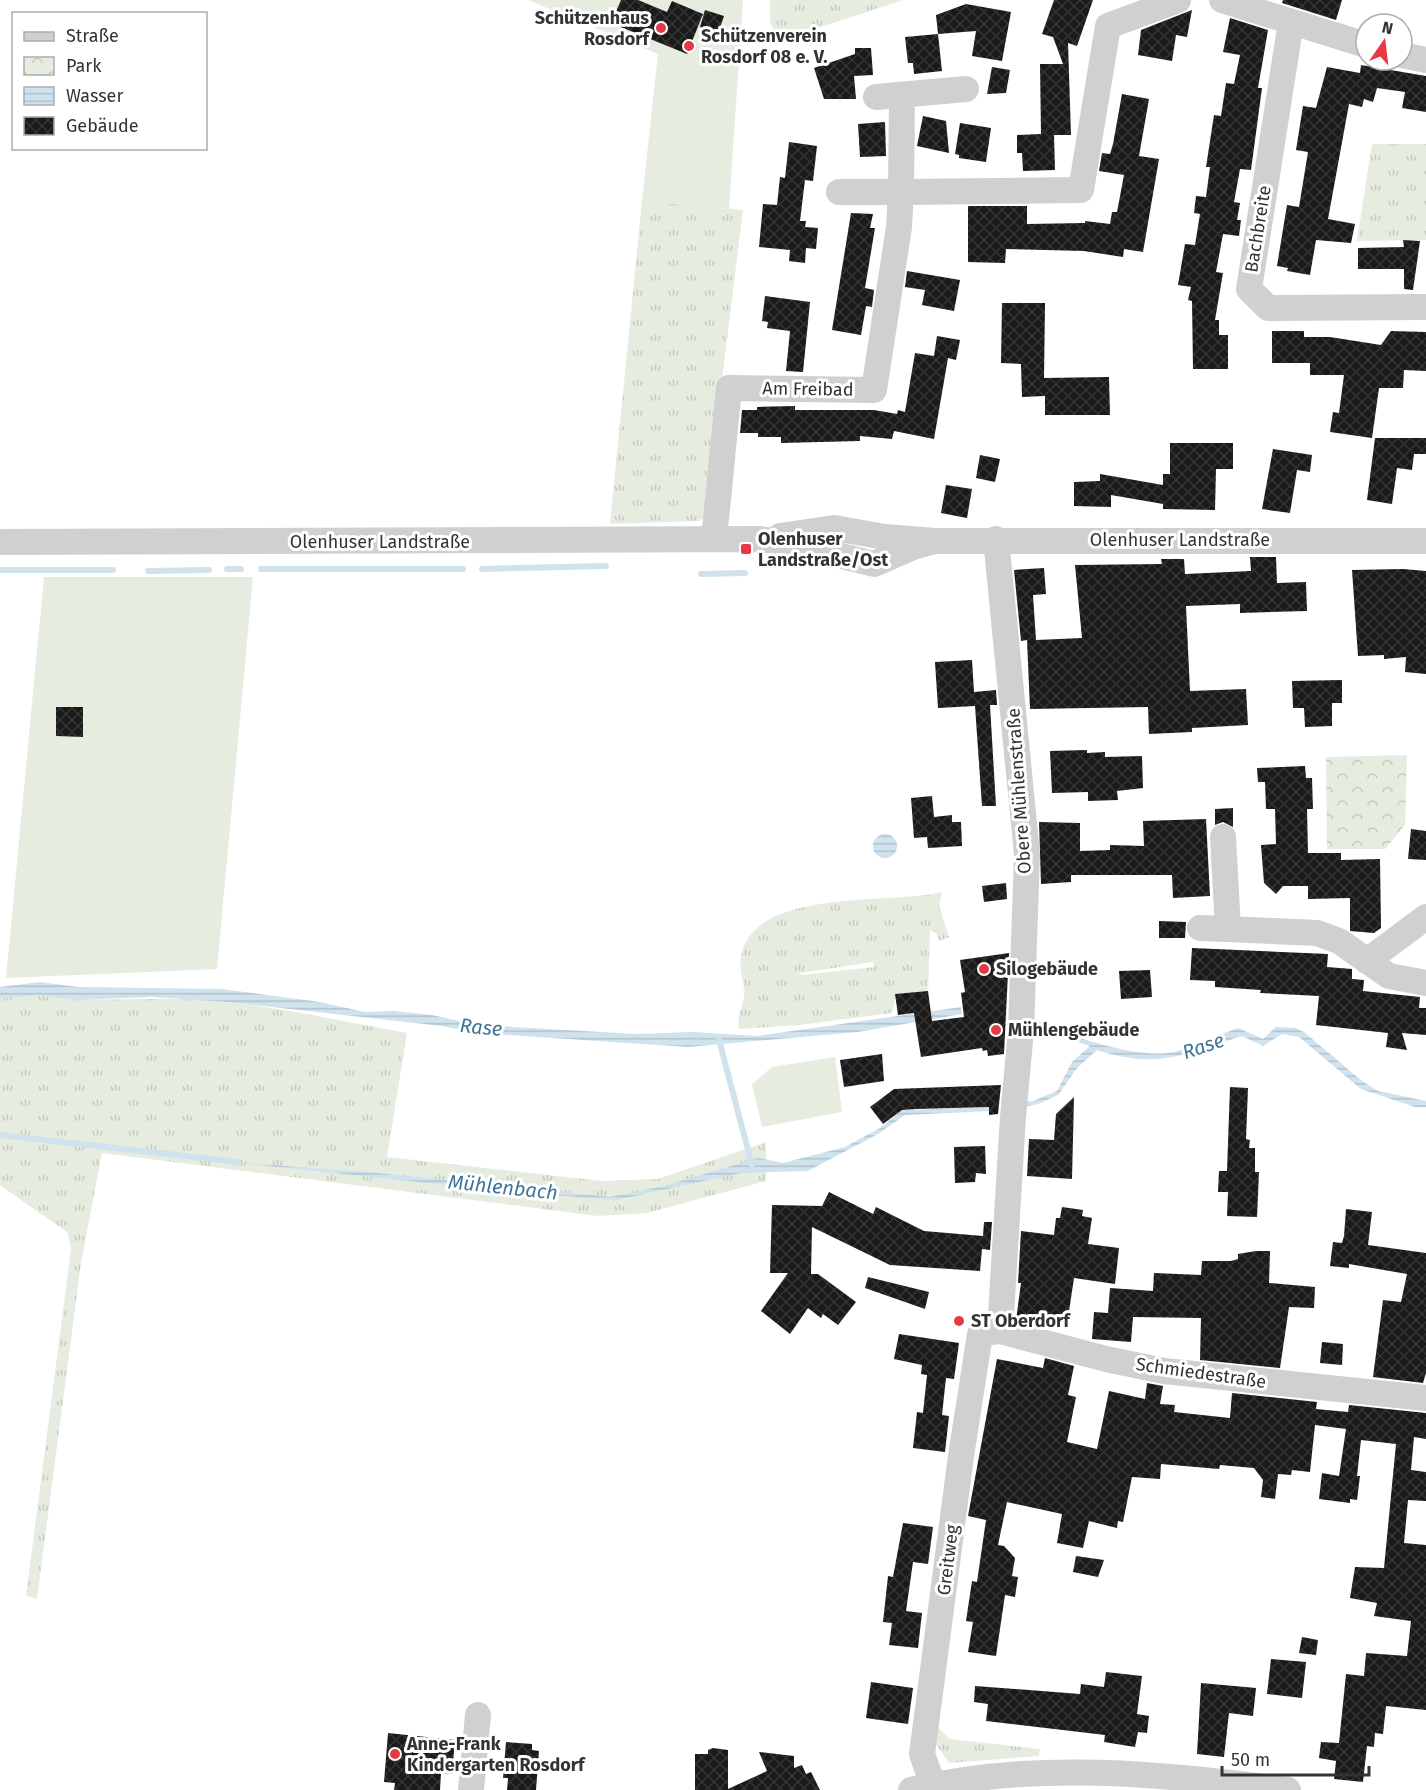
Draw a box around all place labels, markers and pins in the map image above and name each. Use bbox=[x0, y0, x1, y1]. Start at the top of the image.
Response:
place label: Schützenhaus Rosdorf bbox=[535, 7, 651, 50]
marker: Schützenhaus Rosdorf bbox=[654, 21, 668, 35]
place label: Schützenverein Rosdorf 08 e. V. bbox=[701, 25, 828, 68]
marker: Schützenverein Rosdorf 08 e. V. bbox=[682, 39, 696, 53]
place label: Olenhuser Landstraße/Ost bbox=[758, 528, 889, 571]
marker: Olenhuser Landstraße/Ost bbox=[739, 542, 753, 556]
place label: Silogebäude bbox=[996, 958, 1098, 980]
marker: Silogebäude bbox=[977, 962, 991, 976]
place label: Mühlengebäude bbox=[1008, 1019, 1139, 1041]
marker: Mühlengebäude bbox=[989, 1023, 1003, 1037]
place label: ST Oberdorf bbox=[971, 1310, 1071, 1332]
marker: ST Oberdorf bbox=[952, 1314, 966, 1328]
place label: Anne-Frank Kindergarten Rosdorf bbox=[406, 1733, 586, 1776]
marker: Anne-Frank Kindergarten Rosdorf bbox=[388, 1747, 402, 1761]

